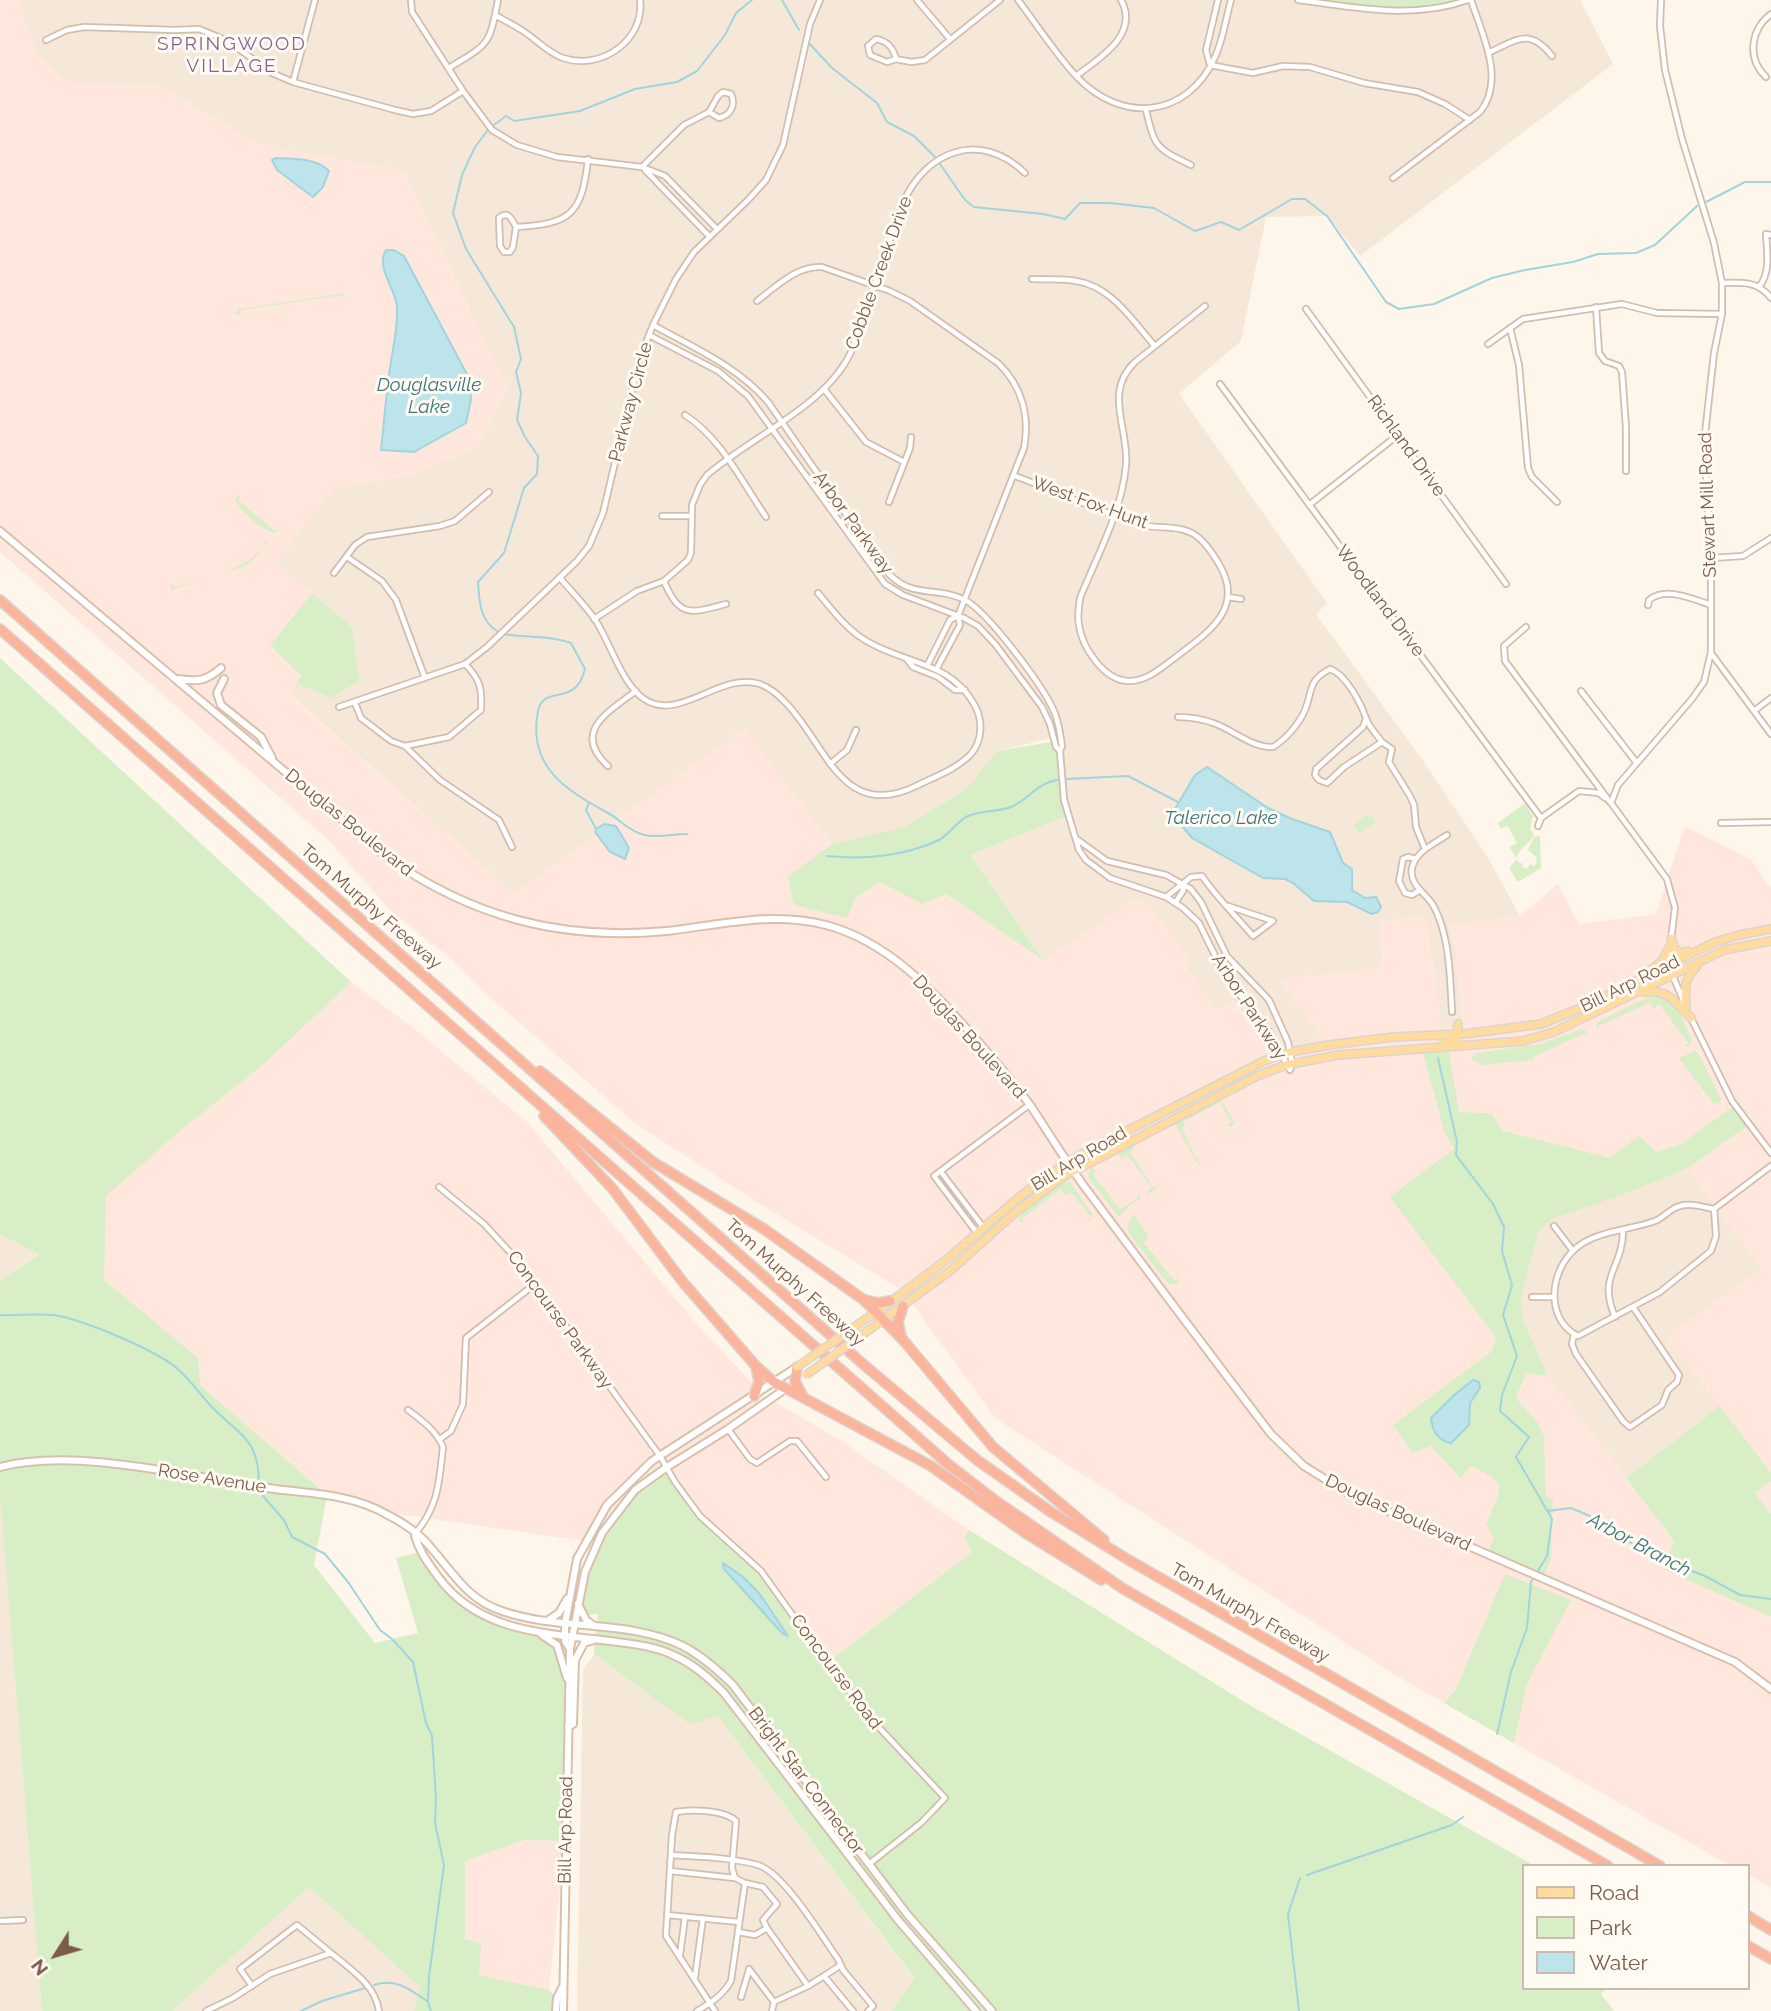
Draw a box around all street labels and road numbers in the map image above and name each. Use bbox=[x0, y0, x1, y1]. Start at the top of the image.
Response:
street label: Cobble Creek Drive bbox=[841, 193, 917, 353]
street label: Parkway Circle bbox=[605, 340, 657, 464]
street label: Richland Drive bbox=[1362, 391, 1450, 501]
street label: Stewart Mill Road bbox=[1695, 432, 1721, 578]
street label: Arbor Parkway bbox=[809, 467, 897, 579]
street label: West Fox Hunt bbox=[1029, 472, 1151, 534]
street label: Woodland Drive bbox=[1331, 541, 1429, 661]
street label: Douglas Boulevard bbox=[281, 765, 417, 881]
street label: Tom Murphy Freeway bbox=[296, 840, 446, 974]
street label: Arbor Parkway bbox=[1207, 950, 1291, 1064]
street label: Bill Arp Road bbox=[1577, 951, 1683, 1017]
street label: Douglas Boulevard bbox=[908, 971, 1030, 1103]
street label: Bill Arp Road bbox=[1027, 1122, 1131, 1196]
street label: Tom Murphy Freeway bbox=[721, 1215, 869, 1351]
street label: Concourse Parkway bbox=[503, 1247, 617, 1393]
street label: Rose Avenue bbox=[156, 1460, 268, 1498]
street label: Douglas Boulevard bbox=[1322, 1470, 1474, 1556]
street label: Tom Murphy Freeway bbox=[1167, 1559, 1333, 1667]
street label: Concourse Road bbox=[786, 1610, 886, 1734]
street label: Bright Star Connector bbox=[743, 1703, 869, 1859]
street label: Bill Arp Road bbox=[554, 1776, 578, 1884]

